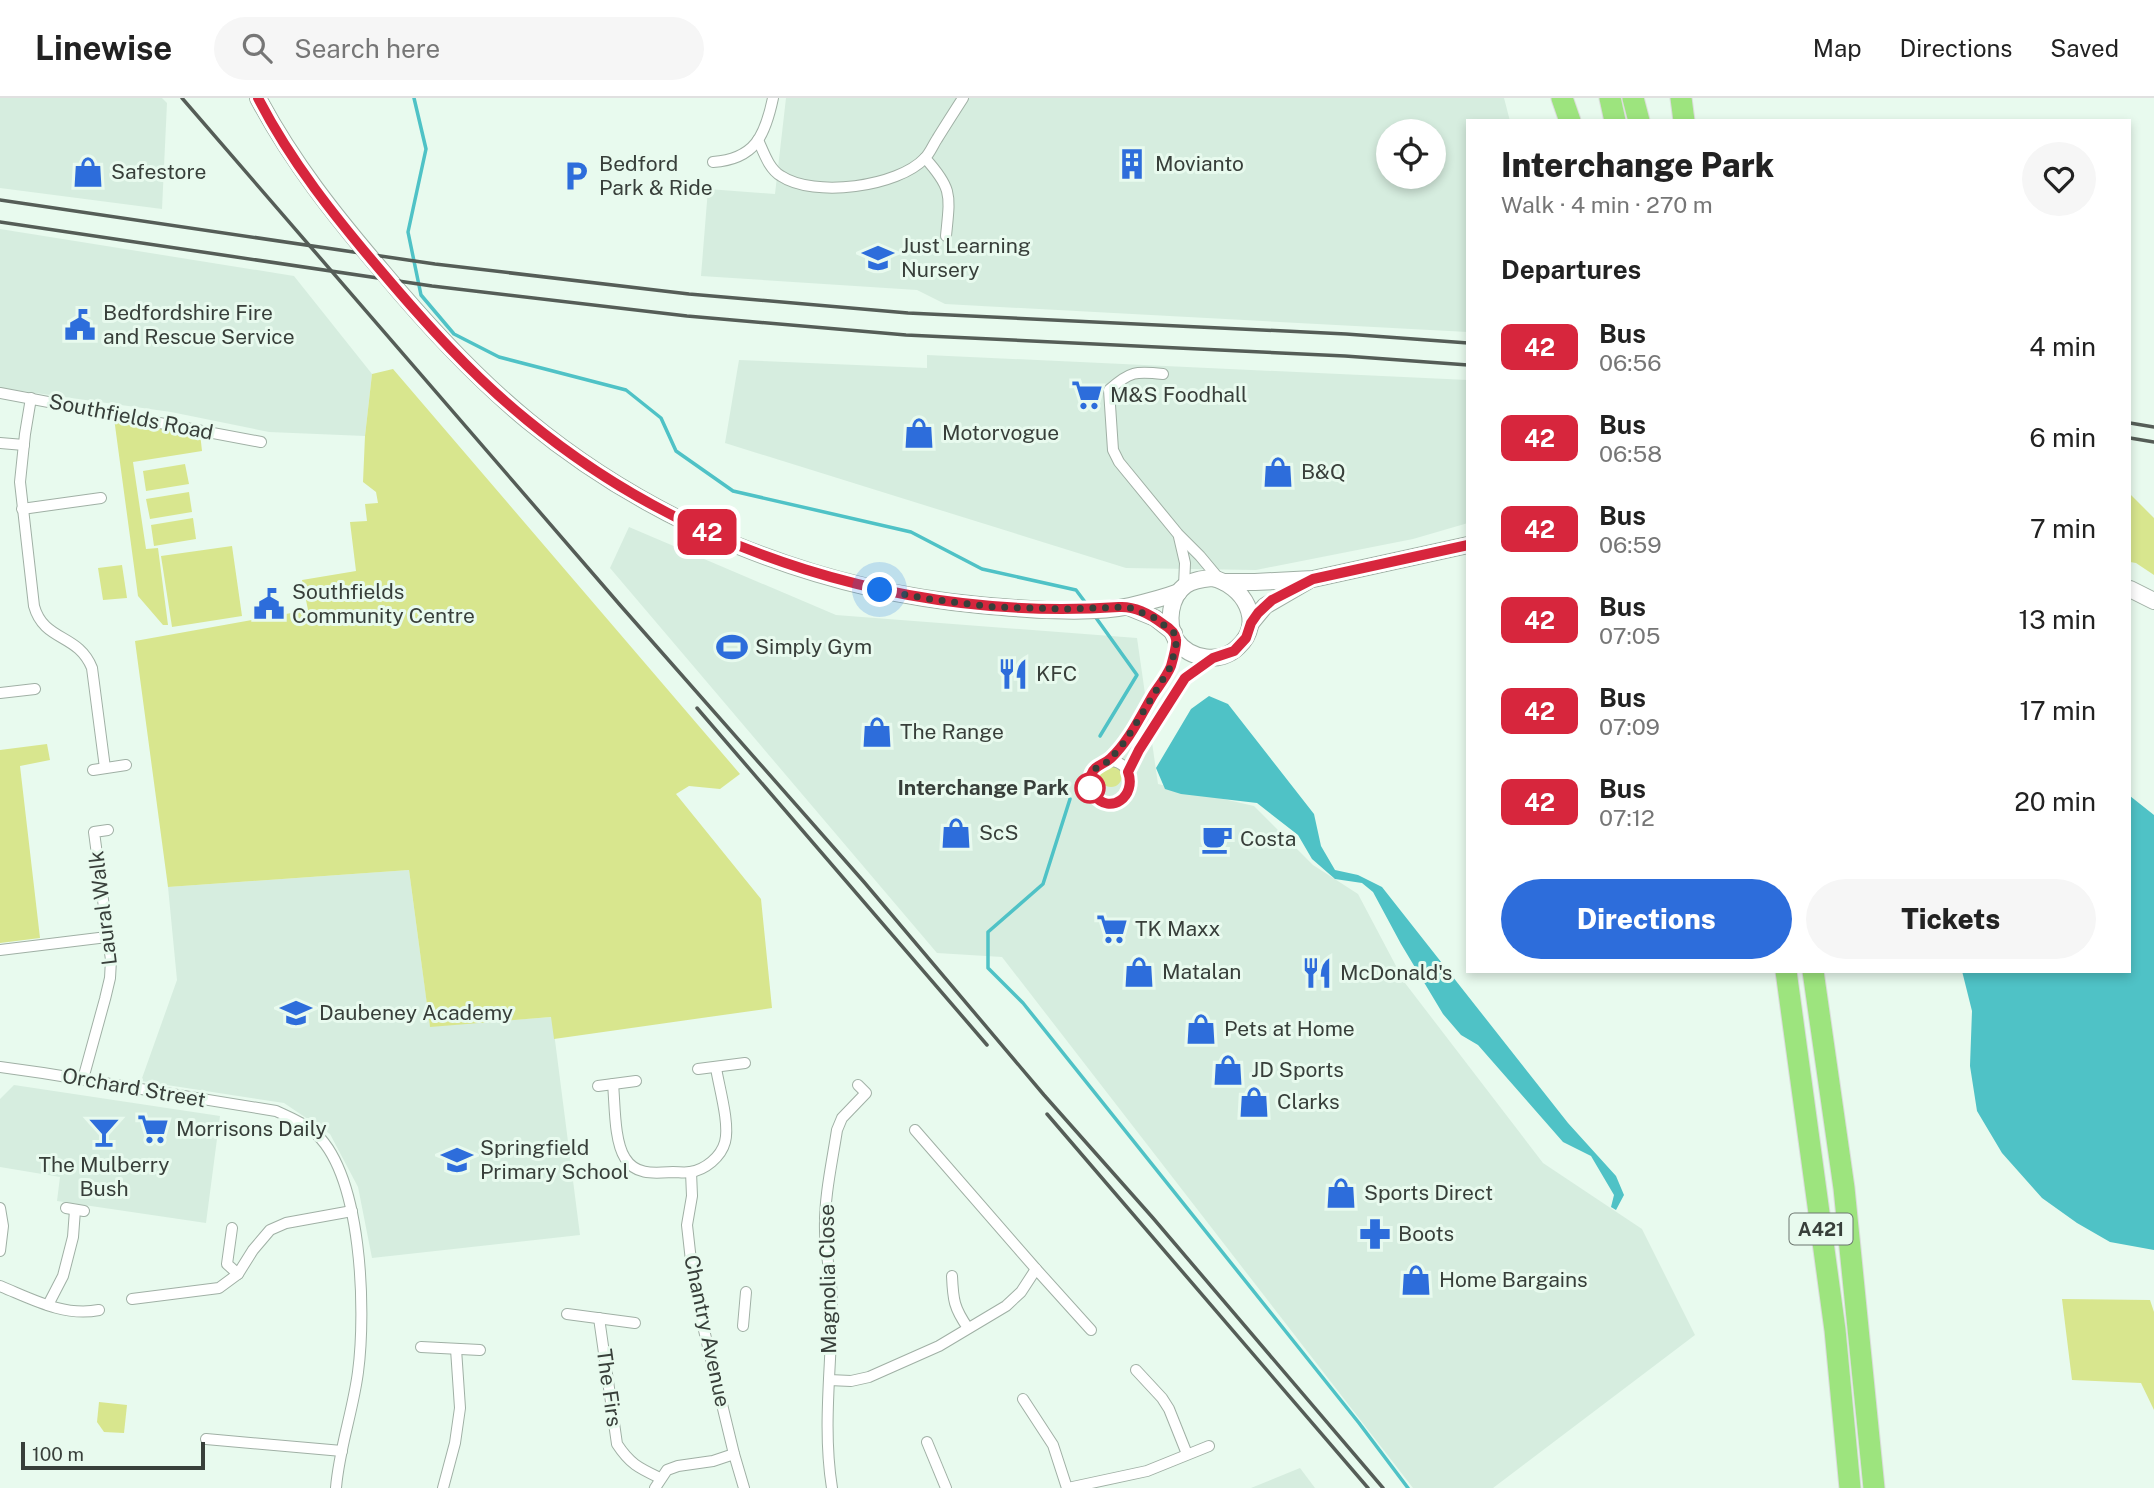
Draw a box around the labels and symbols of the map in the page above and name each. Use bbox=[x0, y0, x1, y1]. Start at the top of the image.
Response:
building icon: Movianto bbox=[1115, 147, 1149, 181]
place label: Bedford Park & Ride bbox=[599, 151, 713, 200]
place label: Movianto bbox=[1155, 151, 1244, 176]
shop icon: Safestore bbox=[71, 155, 105, 189]
place label: Safestore bbox=[111, 159, 206, 184]
parking icon: Bedford Park & Ride bbox=[559, 159, 593, 193]
place label: Just Learning Nursery bbox=[901, 233, 1031, 282]
school or university icon: Just Learning Nursery bbox=[861, 241, 895, 275]
place label: Bedfordshire Fire and Rescue Service bbox=[103, 300, 295, 349]
public building icon: Bedfordshire Fire and Rescue Service bbox=[63, 308, 97, 342]
supermarket icon: M&S Foodhall bbox=[1070, 378, 1104, 412]
place label: M&S Foodhall bbox=[1110, 382, 1247, 407]
street label: Southfields Road bbox=[47, 388, 215, 445]
shop icon: Motorvogue bbox=[902, 416, 936, 450]
place label: Motorvogue bbox=[942, 420, 1059, 445]
shop icon: B&Q bbox=[1261, 455, 1295, 489]
place label: B&Q bbox=[1301, 459, 1346, 484]
line badge: 42 bbox=[676, 509, 738, 555]
your location bbox=[862, 572, 897, 607]
place label: Southfields Community Centre bbox=[292, 579, 475, 628]
public building icon: Southfields Community Centre bbox=[252, 587, 286, 621]
sports icon: Simply Gym bbox=[715, 630, 749, 664]
place label: Simply Gym bbox=[755, 634, 872, 659]
restaurant icon: KFC bbox=[996, 657, 1030, 691]
place label: KFC bbox=[1036, 661, 1077, 686]
shop icon: The Range bbox=[860, 715, 894, 749]
place label: The Range bbox=[900, 719, 1004, 744]
marker: Interchange Park bbox=[1075, 773, 1105, 803]
place label: Interchange Park bbox=[897, 775, 1069, 800]
shop icon: ScS bbox=[939, 816, 973, 850]
place label: ScS bbox=[979, 820, 1019, 845]
cafe icon: Costa bbox=[1200, 822, 1234, 856]
place label: Costa bbox=[1240, 826, 1296, 851]
street label: Laural Walk bbox=[83, 849, 122, 967]
supermarket icon: TK Maxx bbox=[1095, 912, 1129, 946]
place label: TK Maxx bbox=[1135, 916, 1220, 941]
shop icon: Matalan bbox=[1122, 955, 1156, 989]
restaurant icon: McDonald's bbox=[1300, 956, 1334, 990]
place label: Matalan bbox=[1162, 959, 1241, 984]
place label: McDonald's bbox=[1340, 960, 1452, 985]
school or university icon: Daubeney Academy bbox=[279, 996, 313, 1030]
place label: Daubeney Academy bbox=[319, 1000, 513, 1025]
shop icon: Pets at Home bbox=[1184, 1012, 1218, 1046]
place label: Pets at Home bbox=[1224, 1016, 1355, 1041]
shop icon: JD Sports bbox=[1211, 1053, 1245, 1087]
place label: JD Sports bbox=[1251, 1057, 1344, 1082]
street label: Orchard Street bbox=[60, 1063, 208, 1112]
shop icon: Clarks bbox=[1237, 1085, 1271, 1119]
place label: Clarks bbox=[1277, 1089, 1340, 1114]
supermarket icon: Morrisons Daily bbox=[136, 1112, 170, 1146]
bar icon: The Mulberry Bush bbox=[87, 1115, 121, 1149]
place label: Morrisons Daily bbox=[176, 1116, 327, 1141]
place label: Springfield Primary School bbox=[480, 1135, 629, 1184]
school or university icon: Springfield Primary School bbox=[440, 1143, 474, 1177]
place label: The Mulberry Bush bbox=[39, 1152, 169, 1201]
shop icon: Sports Direct bbox=[1324, 1176, 1358, 1210]
place label: Sports Direct bbox=[1364, 1180, 1493, 1205]
street label: Magnolia Close bbox=[814, 1204, 841, 1354]
road number: A421 bbox=[1790, 1214, 1853, 1245]
pharmacy icon: Boots bbox=[1358, 1217, 1392, 1251]
place label: Boots bbox=[1398, 1221, 1454, 1246]
street label: Chantry Avenue bbox=[679, 1253, 736, 1409]
shop icon: Home Bargains bbox=[1399, 1263, 1433, 1297]
place label: Home Bargains bbox=[1439, 1267, 1588, 1292]
street label: The Firs bbox=[592, 1348, 627, 1428]
scale bar bbox=[21, 1439, 205, 1471]

